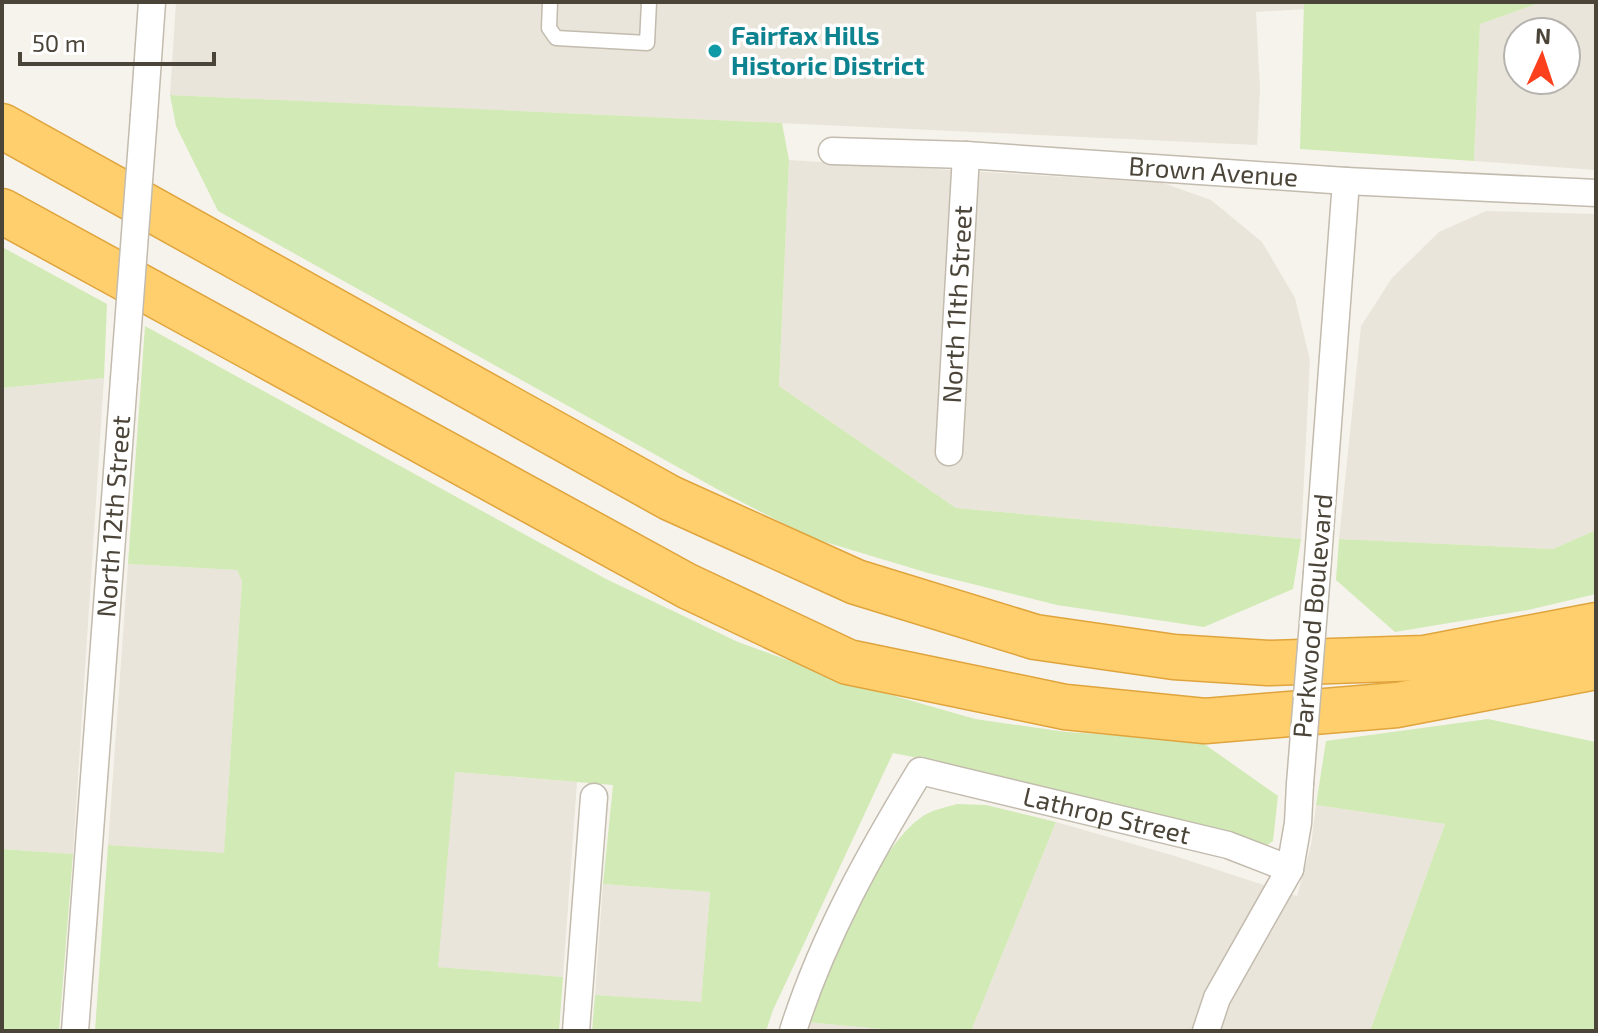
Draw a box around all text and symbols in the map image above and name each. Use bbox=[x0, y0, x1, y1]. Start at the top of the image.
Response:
scale bar bbox=[20, 16, 214, 66]
north arrow bbox=[1502, 16, 1582, 96]
place label: Fairfax Hills Historic District bbox=[731, 19, 925, 80]
text: N bbox=[1534, 22, 1552, 48]
text: 50 m bbox=[32, 28, 86, 57]
marker: Fairfax Hills Historic District bbox=[706, 42, 724, 60]
street label: Brown Avenue bbox=[1128, 149, 1299, 192]
street label: North 11th Street bbox=[935, 204, 977, 404]
street label: North 12th Street bbox=[89, 414, 135, 618]
street label: Parkwood Boulevard bbox=[1285, 492, 1338, 739]
street label: Lathrop Street bbox=[1020, 779, 1194, 849]

